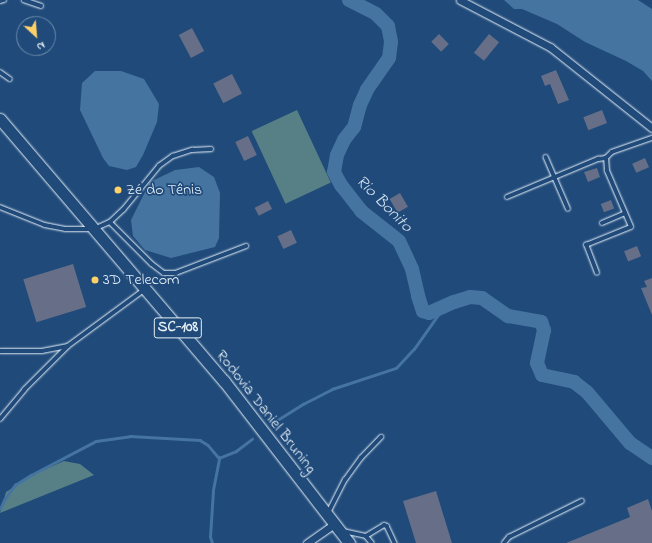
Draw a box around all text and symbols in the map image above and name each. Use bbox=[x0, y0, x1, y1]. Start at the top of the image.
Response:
north arrow bbox=[16, 16, 56, 56]
text: N bbox=[34, 37, 48, 55]
water label: Rio Bonito bbox=[351, 171, 417, 237]
place label: Zé do Tênis bbox=[126, 180, 202, 200]
marker: Zé do Tênis bbox=[113, 185, 123, 195]
place label: 3D Telecom bbox=[103, 270, 179, 290]
marker: 3D Telecom bbox=[90, 275, 100, 285]
road number: SC-108 bbox=[153, 315, 203, 341]
street label: Rodovia Daniel Bruning bbox=[212, 346, 320, 478]

